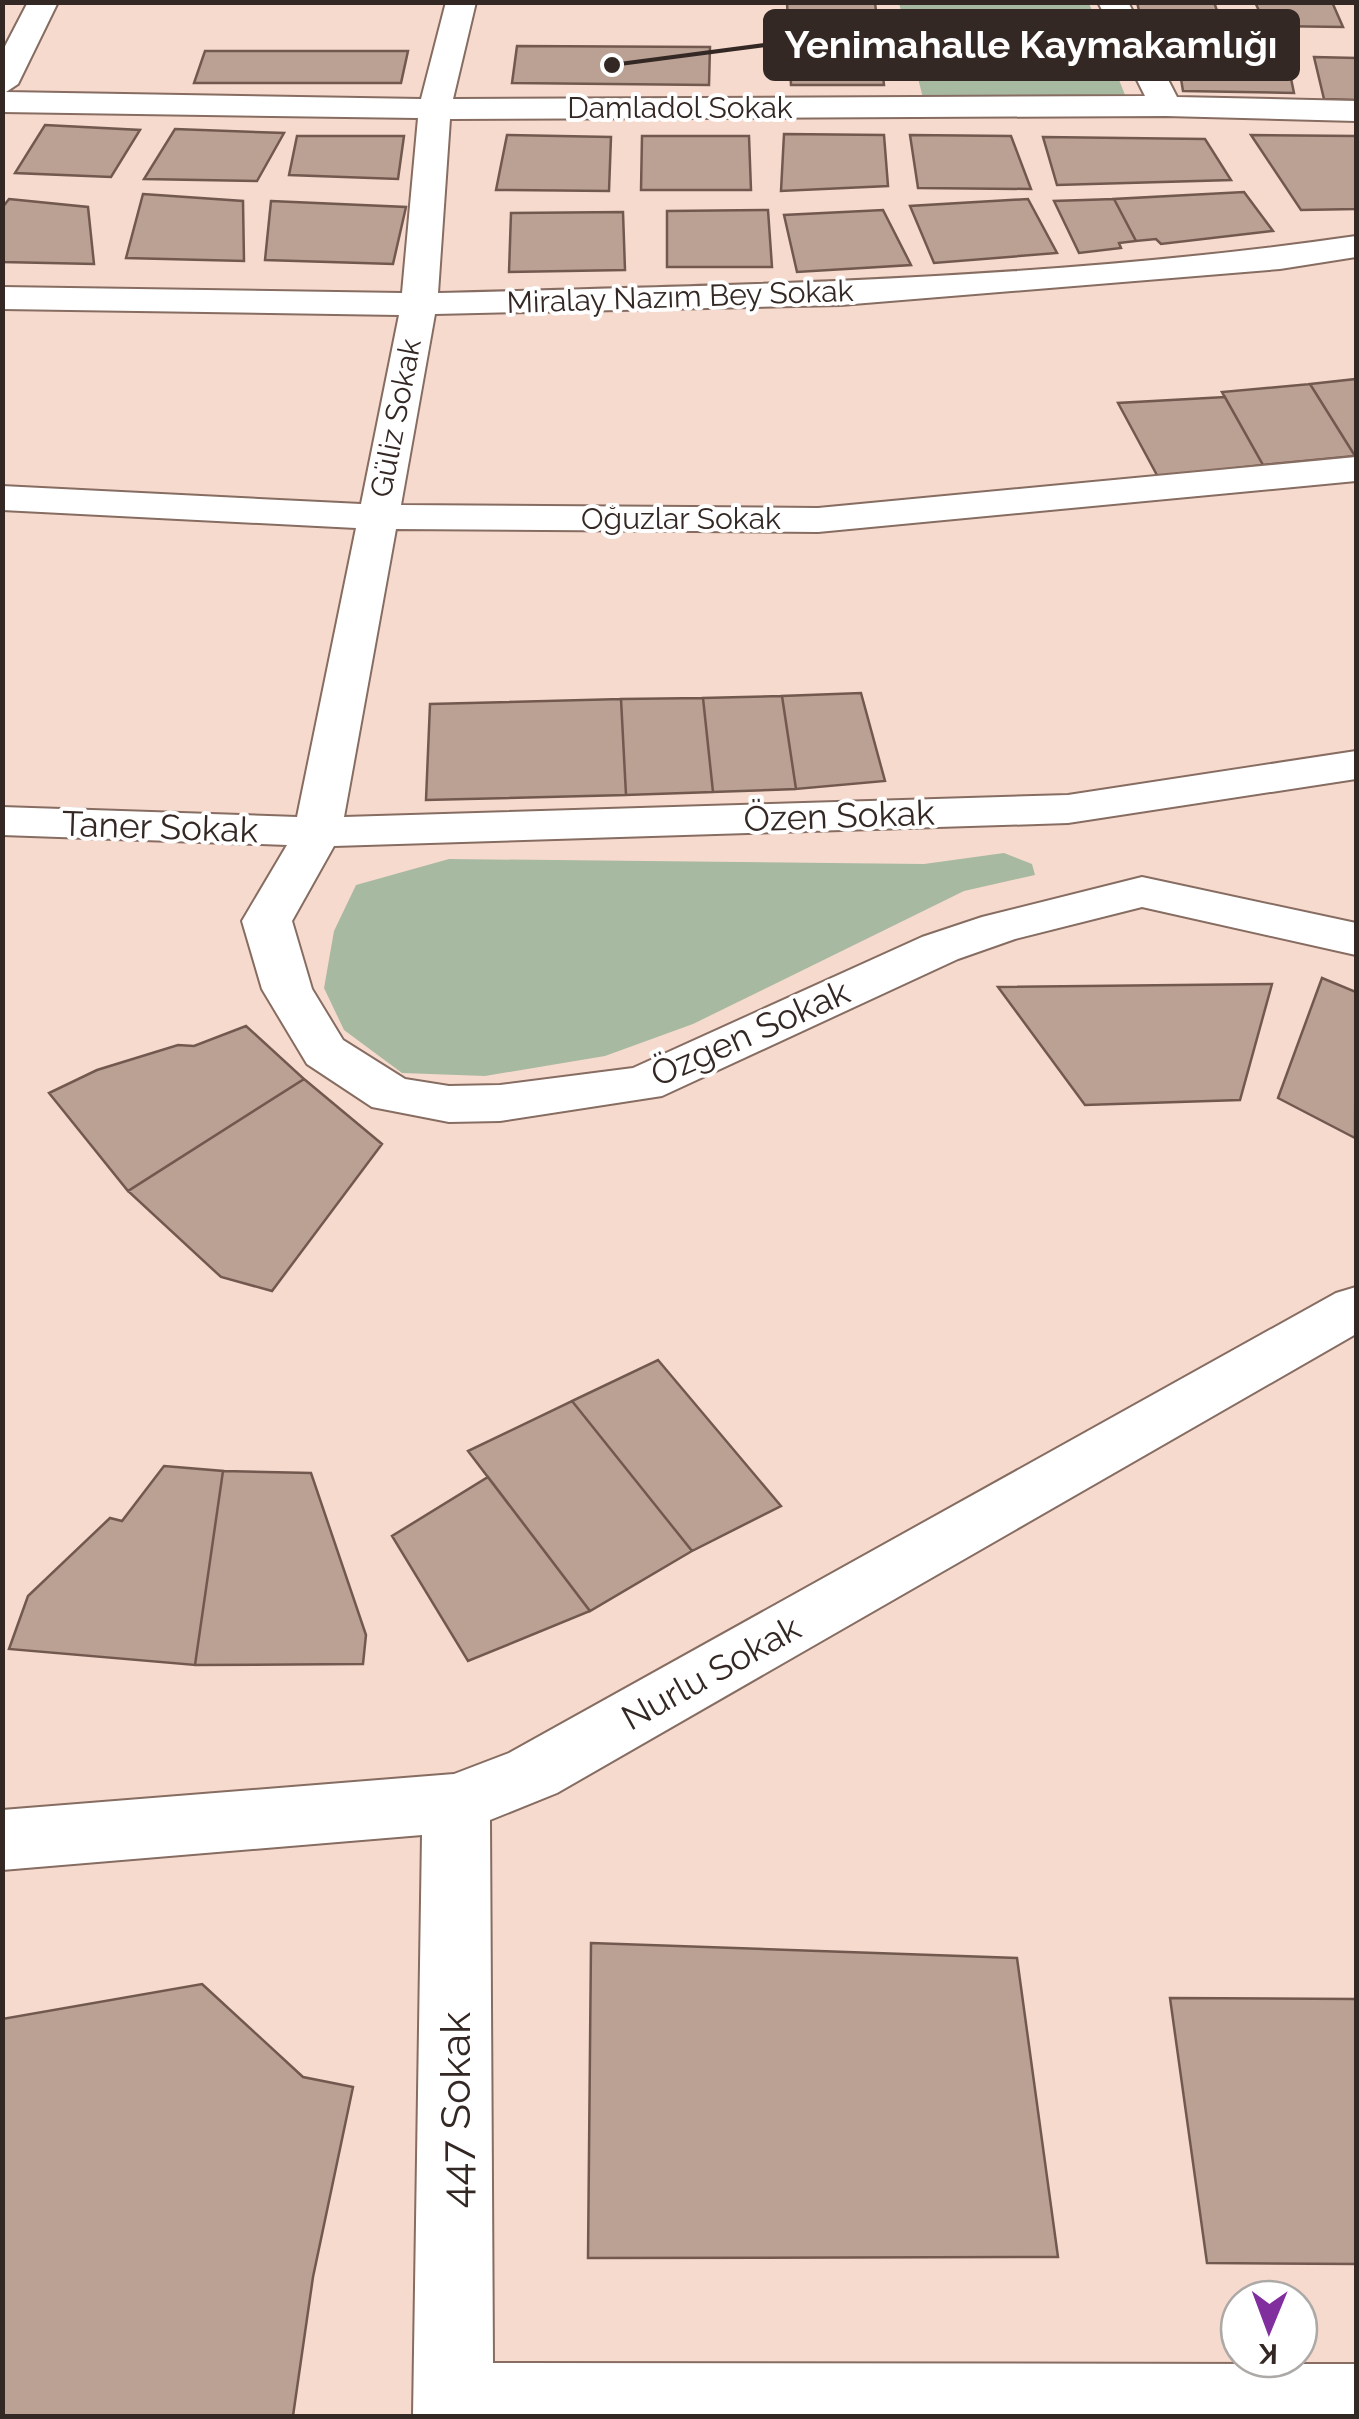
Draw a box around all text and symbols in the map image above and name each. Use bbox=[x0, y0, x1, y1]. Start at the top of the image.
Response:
callout: Yenimahalle Kaymakamlığı bbox=[765, 11, 1298, 79]
text: Yenimahalle Kaymakamlığı bbox=[784, 22, 1278, 67]
street label: Damladol Sokak bbox=[567, 90, 793, 125]
street label: Miralay Nazım Bey Sokak bbox=[506, 273, 854, 320]
street label: Güliz Sokak bbox=[363, 336, 428, 500]
street label: Oğuzlar Sokak bbox=[581, 501, 781, 536]
street label: Özen Sokak bbox=[743, 792, 936, 839]
street label: Taner Sokak bbox=[61, 803, 259, 850]
street label: Özgen Sokak bbox=[644, 970, 856, 1095]
street label: Nurlu Sokak bbox=[614, 1607, 807, 1738]
street label: 447 Sokak bbox=[431, 2012, 480, 2208]
north arrow bbox=[1219, 2279, 1319, 2379]
text: K bbox=[1258, 2337, 1278, 2370]

